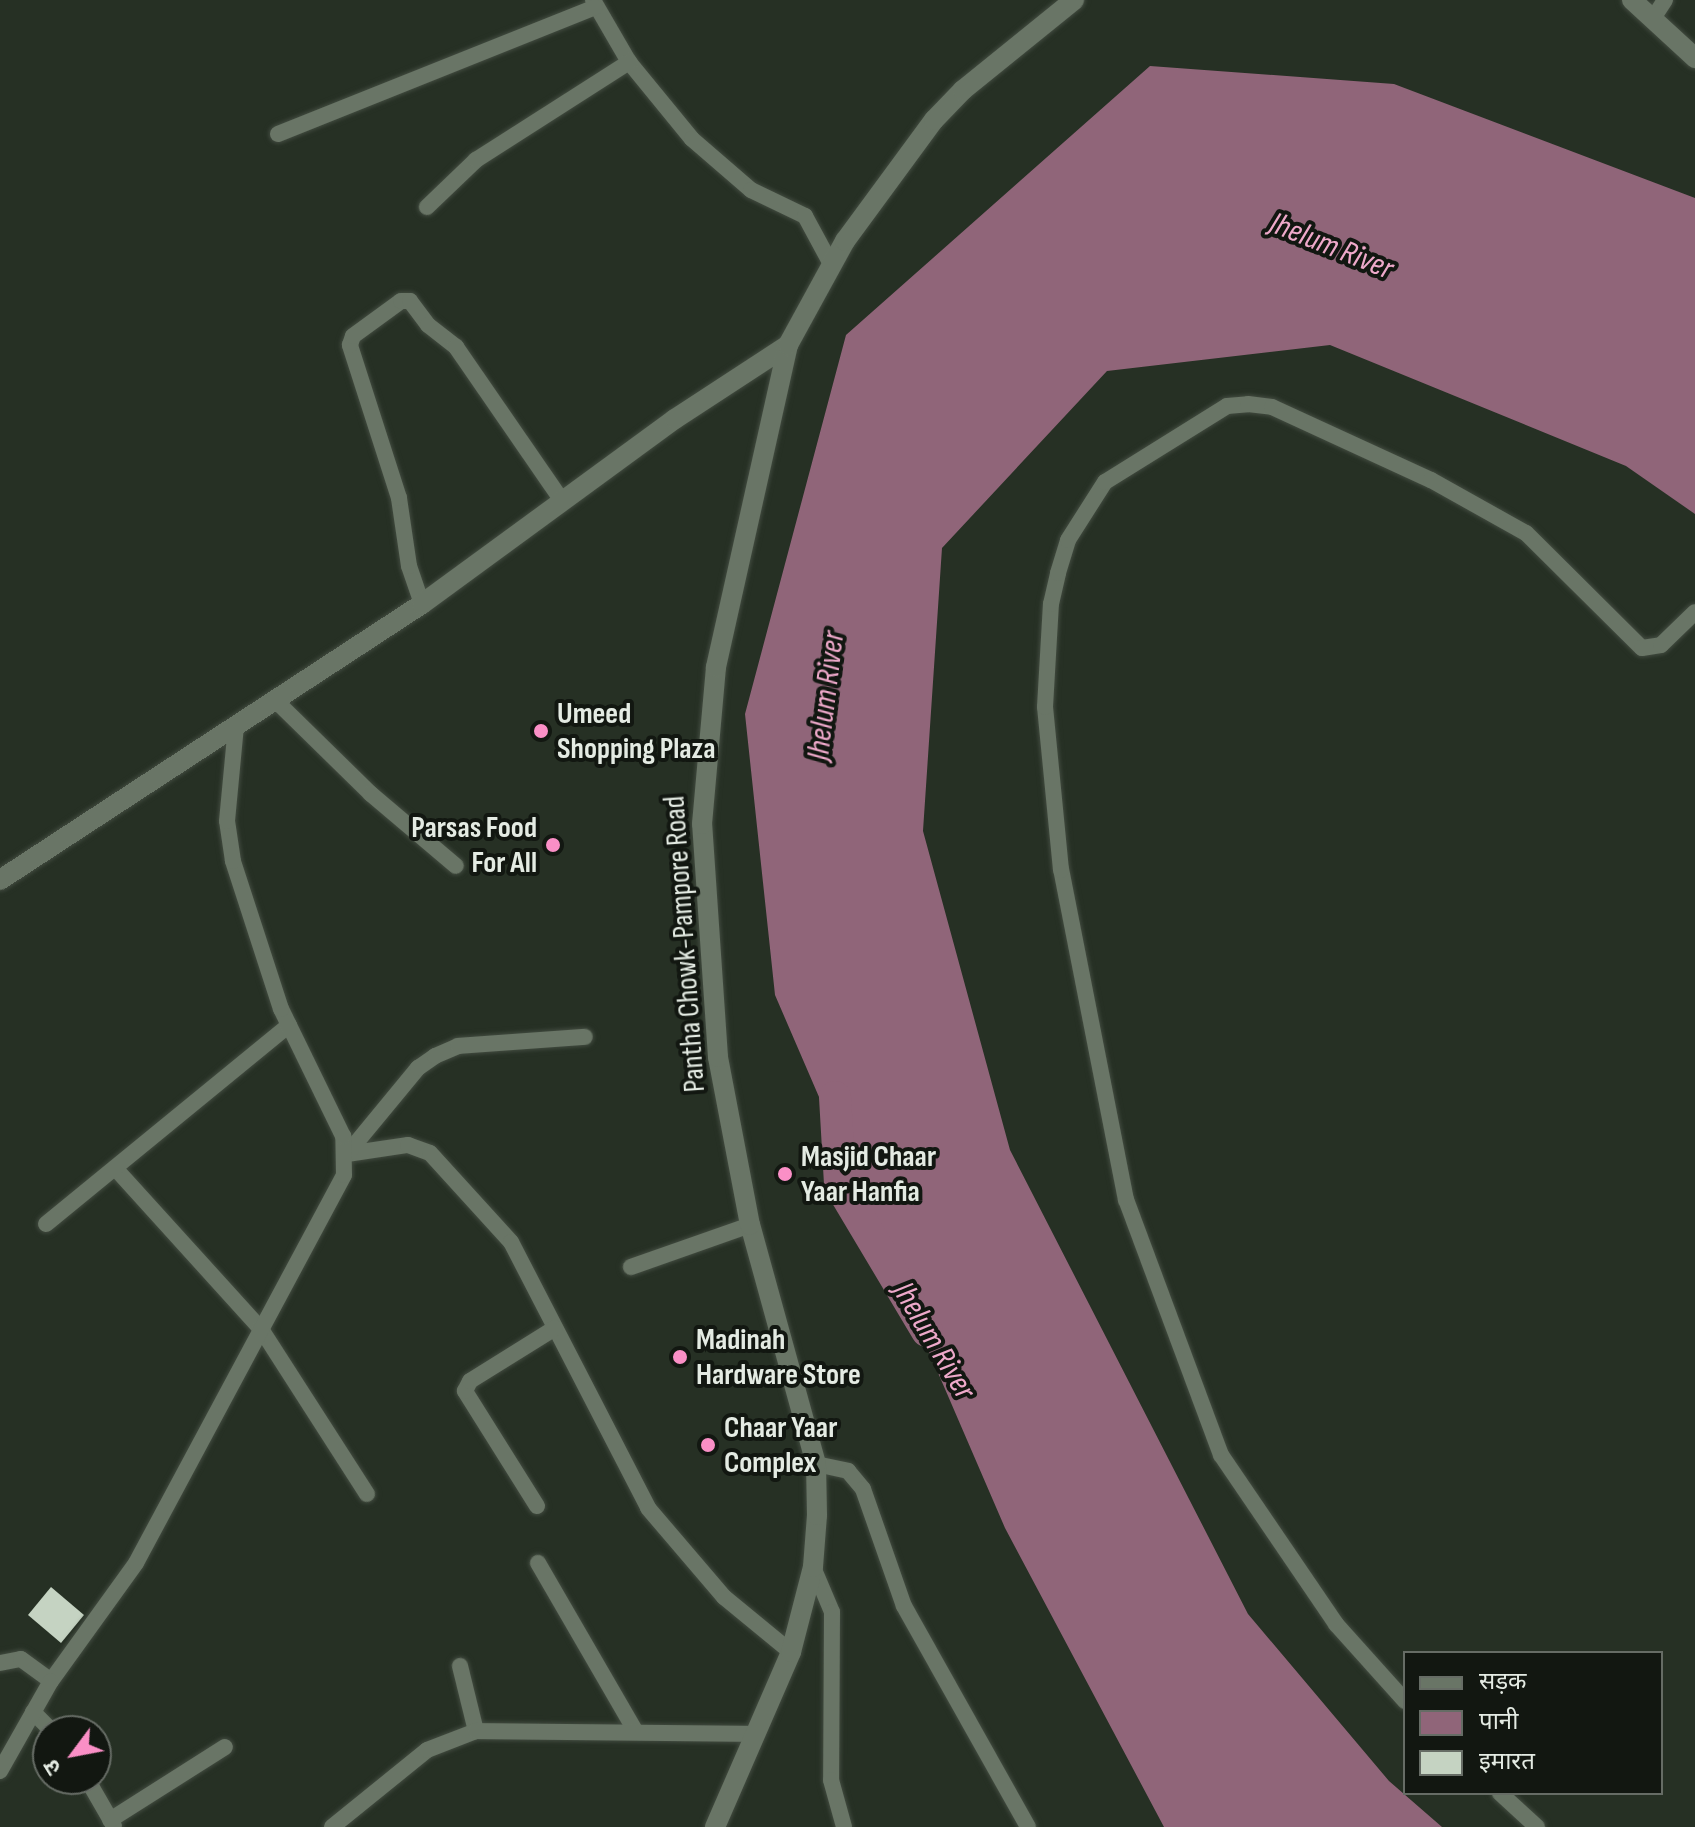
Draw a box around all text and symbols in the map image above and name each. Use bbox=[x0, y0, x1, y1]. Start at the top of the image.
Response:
water label: Jhelum River bbox=[1264, 205, 1398, 289]
water label: Jhelum River bbox=[800, 629, 854, 763]
place label: Umeed Shopping Plaza bbox=[557, 696, 715, 766]
marker: Umeed Shopping Plaza bbox=[532, 722, 550, 740]
street label: Pantha Chowk-Pampore Road bbox=[657, 795, 713, 1093]
place label: Parsas Food For All bbox=[411, 810, 537, 880]
marker: Parsas Food For All bbox=[544, 836, 562, 854]
place label: Masjid Chaar Yaar Hanfia bbox=[801, 1139, 936, 1210]
marker: Masjid Chaar Yaar Hanfia bbox=[776, 1165, 794, 1183]
water label: Jhelum River bbox=[883, 1275, 983, 1407]
place label: Madinah Hardware Store bbox=[696, 1322, 861, 1392]
marker: Madinah Hardware Store bbox=[671, 1348, 689, 1366]
place label: Chaar Yaar Complex bbox=[724, 1410, 837, 1480]
marker: Chaar Yaar Complex bbox=[699, 1436, 717, 1454]
legend bbox=[1403, 1651, 1663, 1795]
text: सड़क bbox=[1479, 1667, 1527, 1696]
text: पानी bbox=[1479, 1707, 1518, 1736]
north arrow bbox=[32, 1715, 112, 1795]
text: इमारत bbox=[1479, 1747, 1535, 1776]
text: उ bbox=[38, 1754, 68, 1780]

